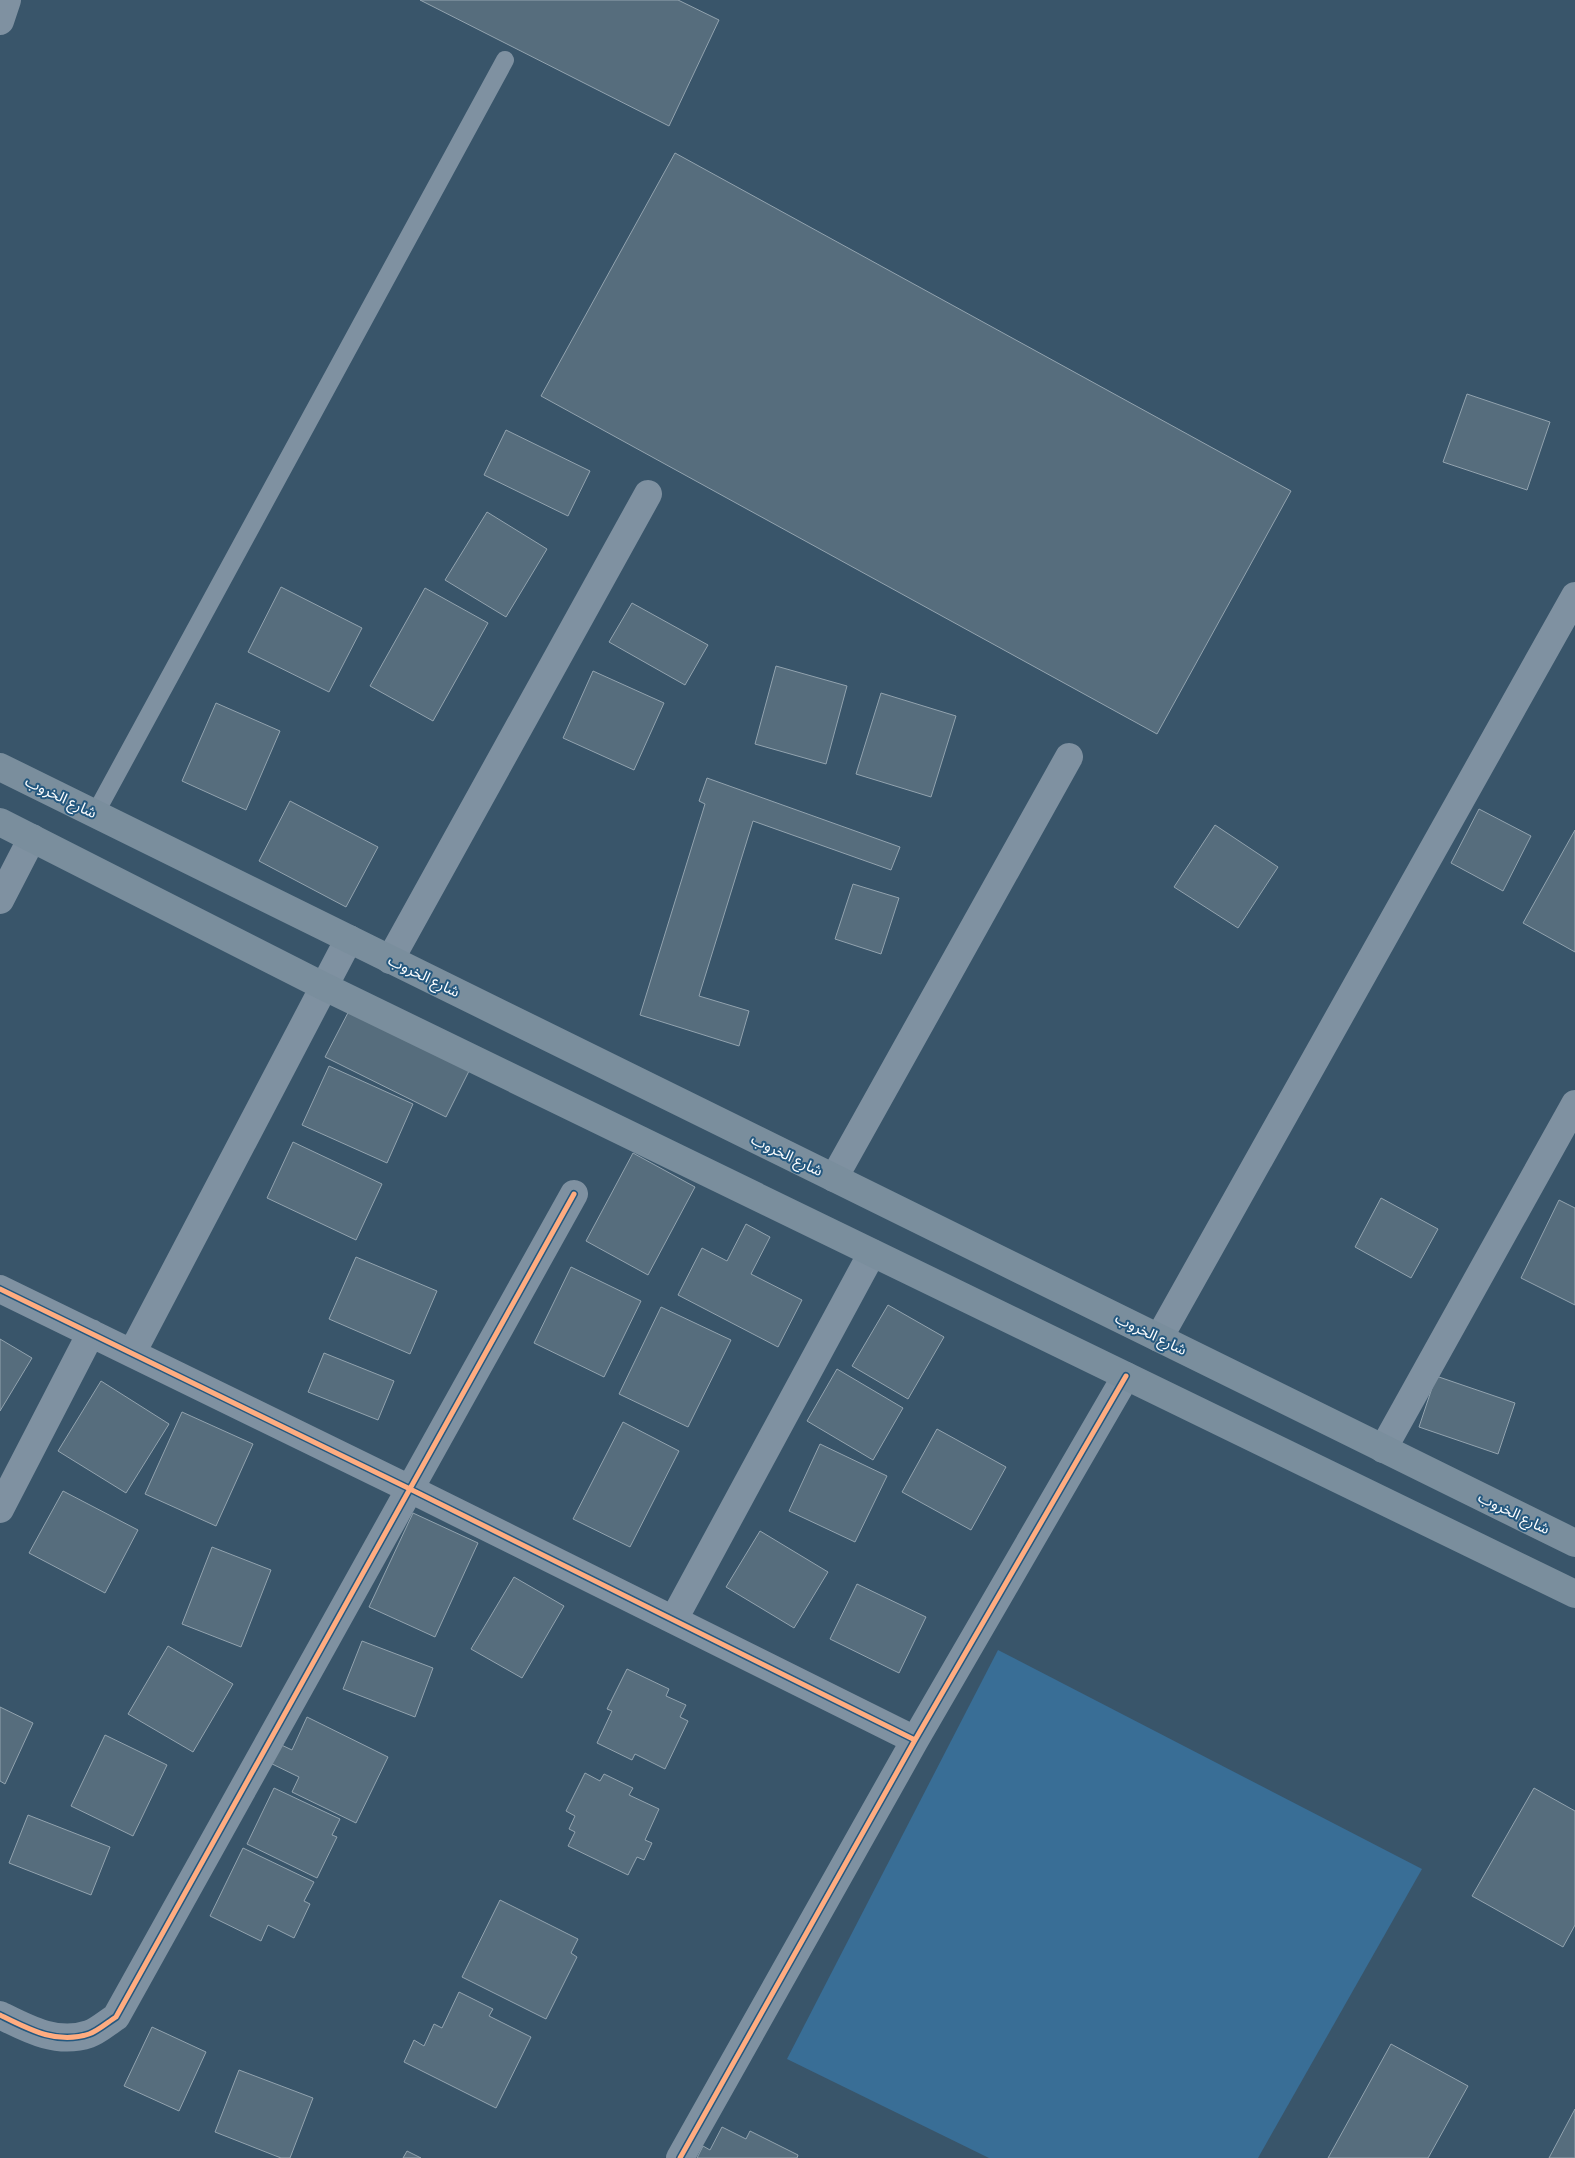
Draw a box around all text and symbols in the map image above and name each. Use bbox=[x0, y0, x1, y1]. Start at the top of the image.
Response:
street label: شارع الخروب bbox=[21, 773, 99, 825]
street label: شارع الخروب bbox=[384, 952, 462, 1004]
street label: شارع الخروب bbox=[747, 1131, 825, 1183]
street label: شارع الخروب bbox=[1111, 1310, 1189, 1362]
street label: شارع الخروب bbox=[1474, 1489, 1552, 1541]

